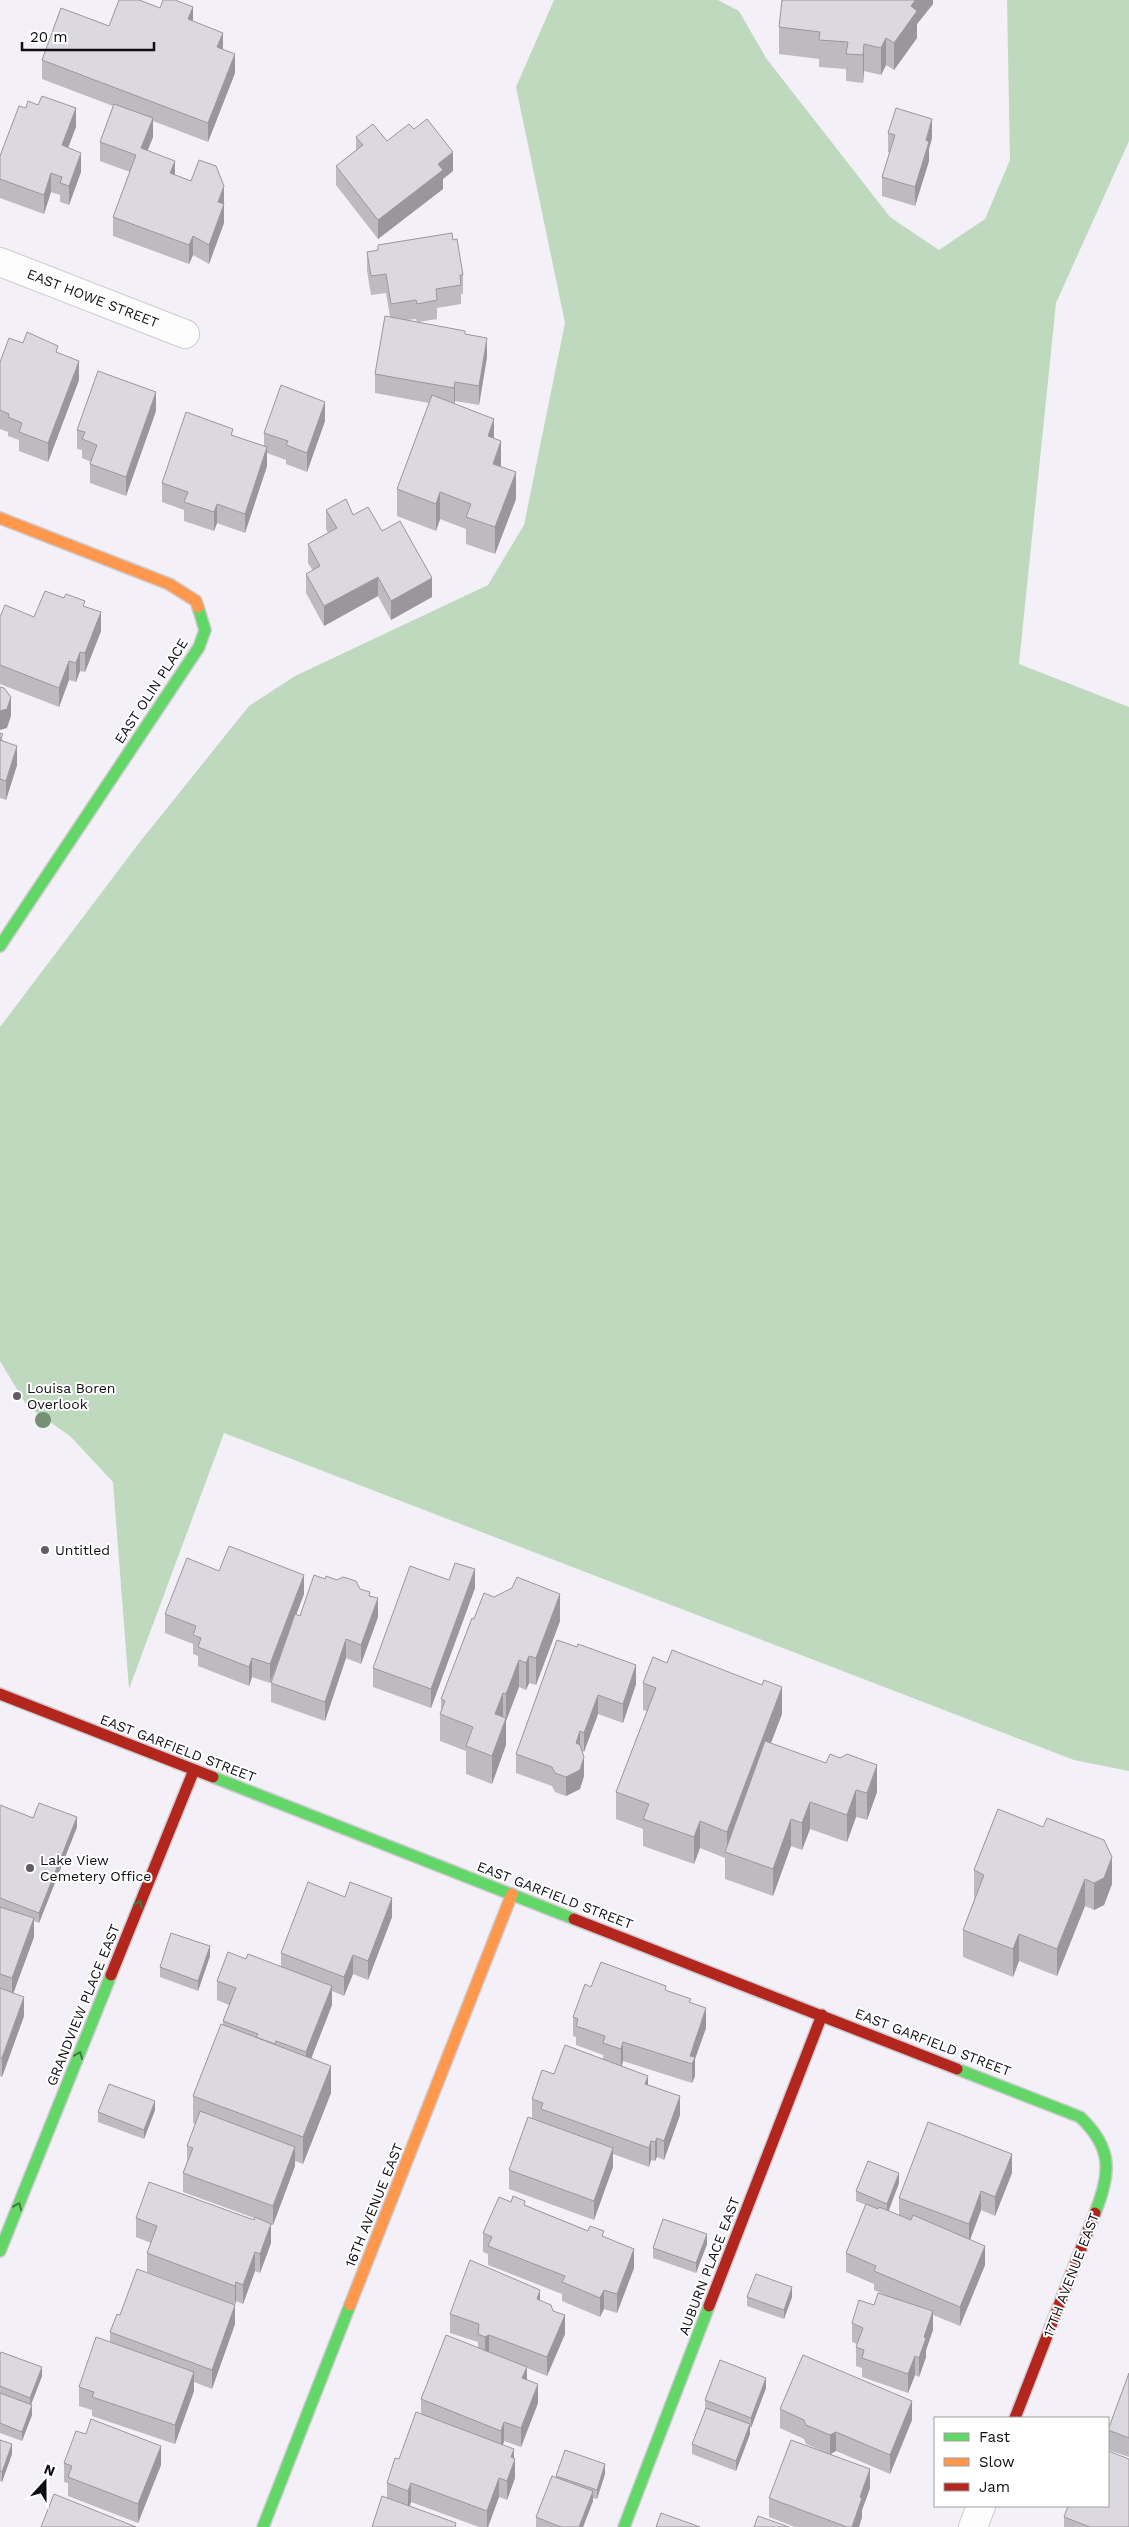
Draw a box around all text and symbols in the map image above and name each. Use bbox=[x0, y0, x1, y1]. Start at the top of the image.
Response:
scale bar bbox=[22, 20, 155, 52]
text: 20 m bbox=[30, 28, 68, 46]
street label: EAST HOWE STREET bbox=[25, 265, 162, 331]
street label: EAST OLIN PLACE bbox=[111, 635, 191, 746]
place label: Louisa Boren Overlook bbox=[27, 1380, 115, 1412]
marker: Louisa Boren Overlook bbox=[11, 1390, 23, 1402]
place label: Untitled bbox=[55, 1542, 110, 1558]
marker: Untitled bbox=[39, 1544, 51, 1556]
street label: EAST GARFIELD STREET bbox=[98, 1711, 259, 1785]
place label: Lake View Cemetery Office bbox=[40, 1852, 151, 1884]
street label: EAST GARFIELD STREET bbox=[475, 1858, 636, 1932]
marker: Lake View Cemetery Office bbox=[24, 1862, 36, 1874]
one-way arrow bbox=[133, 1901, 143, 1909]
street label: GRANDVIEW PLACE EAST bbox=[43, 1921, 123, 2088]
street label: EAST GARFIELD STREET bbox=[853, 2005, 1014, 2079]
one-way arrow bbox=[72, 2051, 83, 2060]
street label: 16TH AVENUE EAST bbox=[342, 2140, 406, 2269]
street label: AUBURN PLACE EAST bbox=[675, 2194, 743, 2337]
one-way arrow bbox=[12, 2202, 22, 2211]
street label: 17TH AVENUE EAST bbox=[1040, 2210, 1102, 2339]
legend bbox=[934, 2417, 1109, 2507]
text: Fast bbox=[979, 2428, 1011, 2446]
text: Slow bbox=[979, 2453, 1015, 2471]
north arrow bbox=[20, 2457, 70, 2507]
text: N bbox=[42, 2461, 57, 2479]
text: Jam bbox=[979, 2478, 1010, 2496]

